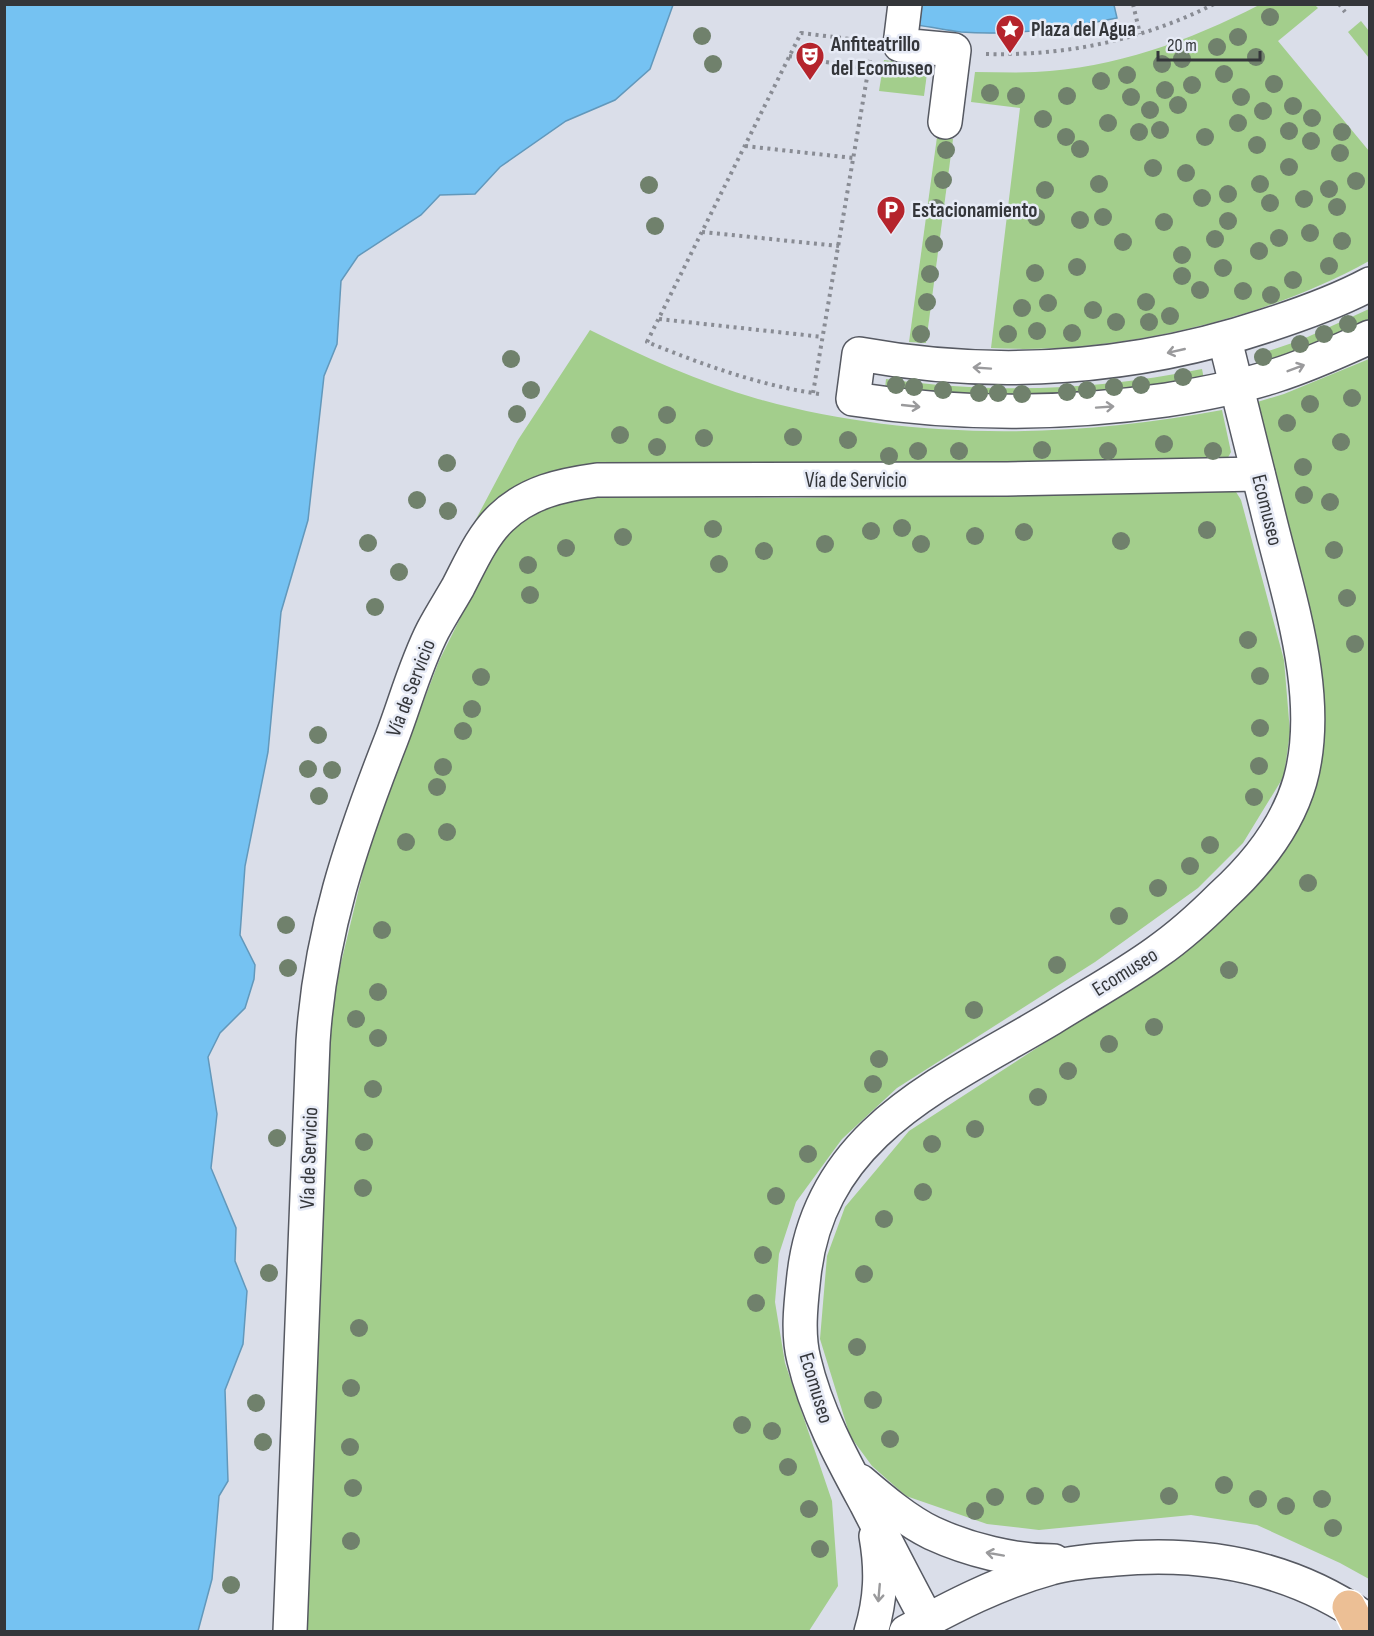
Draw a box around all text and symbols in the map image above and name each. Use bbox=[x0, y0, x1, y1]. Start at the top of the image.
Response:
place icon: Plaza del Agua bbox=[994, 13, 1026, 55]
place label: Plaza del Agua bbox=[1031, 17, 1136, 42]
scale bar bbox=[1158, 24, 1260, 62]
place label: Anfiteatrillo del Ecomuseo bbox=[830, 32, 933, 81]
text: 20 m bbox=[1167, 35, 1197, 56]
theatre icon: Anfiteatrillo del Ecomuseo bbox=[794, 40, 826, 82]
parking icon: Estacionamiento bbox=[875, 194, 907, 236]
place label: Estacionamiento bbox=[912, 198, 1037, 223]
one-way arrow bbox=[1167, 346, 1186, 357]
one-way arrow bbox=[973, 362, 993, 373]
one-way arrow bbox=[1286, 362, 1304, 373]
one-way arrow bbox=[900, 401, 920, 412]
one-way arrow bbox=[1095, 402, 1115, 413]
street label: Vía de Servicio bbox=[805, 468, 907, 493]
street label: Ecomuseo bbox=[1246, 472, 1288, 548]
street label: Vía de Servicio bbox=[381, 636, 441, 740]
street label: Ecomuseo bbox=[1088, 942, 1162, 1002]
street label: Vía de Servicio bbox=[295, 1107, 323, 1209]
street label: Ecomuseo bbox=[793, 1350, 839, 1426]
one-way arrow bbox=[985, 1548, 1005, 1559]
one-way arrow bbox=[874, 1582, 885, 1602]

